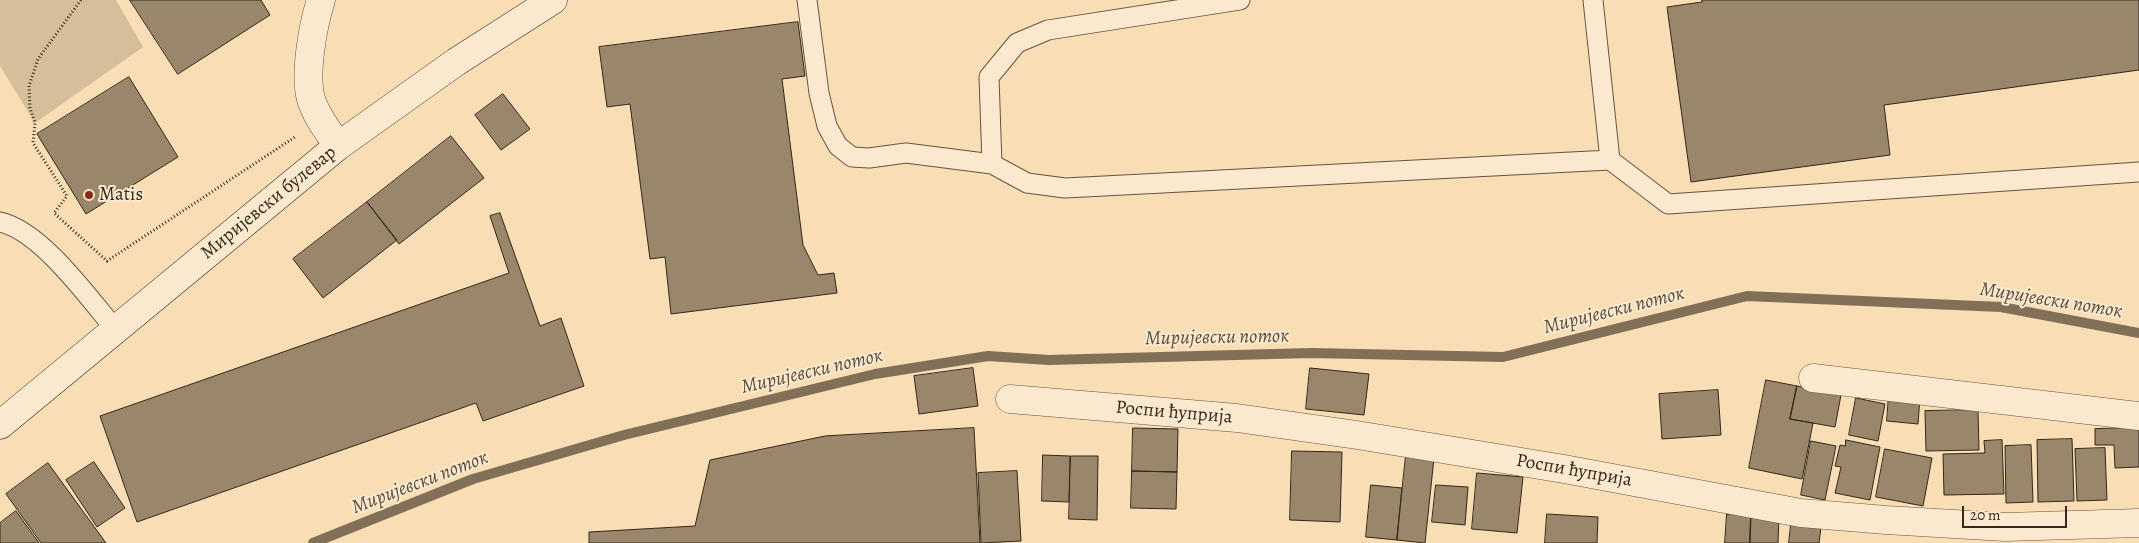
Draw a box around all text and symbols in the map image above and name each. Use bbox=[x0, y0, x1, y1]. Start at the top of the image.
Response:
street label: Миријевски булевар bbox=[197, 141, 341, 265]
place label: Matis bbox=[99, 184, 143, 206]
marker: Matis bbox=[83, 189, 95, 201]
water label: Миријевски поток bbox=[1978, 278, 2124, 324]
water label: Миријевски поток bbox=[1541, 282, 1687, 340]
water label: Миријевски поток bbox=[1145, 325, 1289, 351]
water label: Миријевски поток bbox=[739, 344, 885, 400]
street label: Роспи ћуприја bbox=[1115, 397, 1233, 429]
water label: Миријевски поток bbox=[348, 446, 492, 520]
street label: Роспи ћуприја bbox=[1514, 450, 1634, 492]
scale bar bbox=[1964, 496, 2069, 528]
text: 20 m bbox=[1970, 505, 2001, 525]

